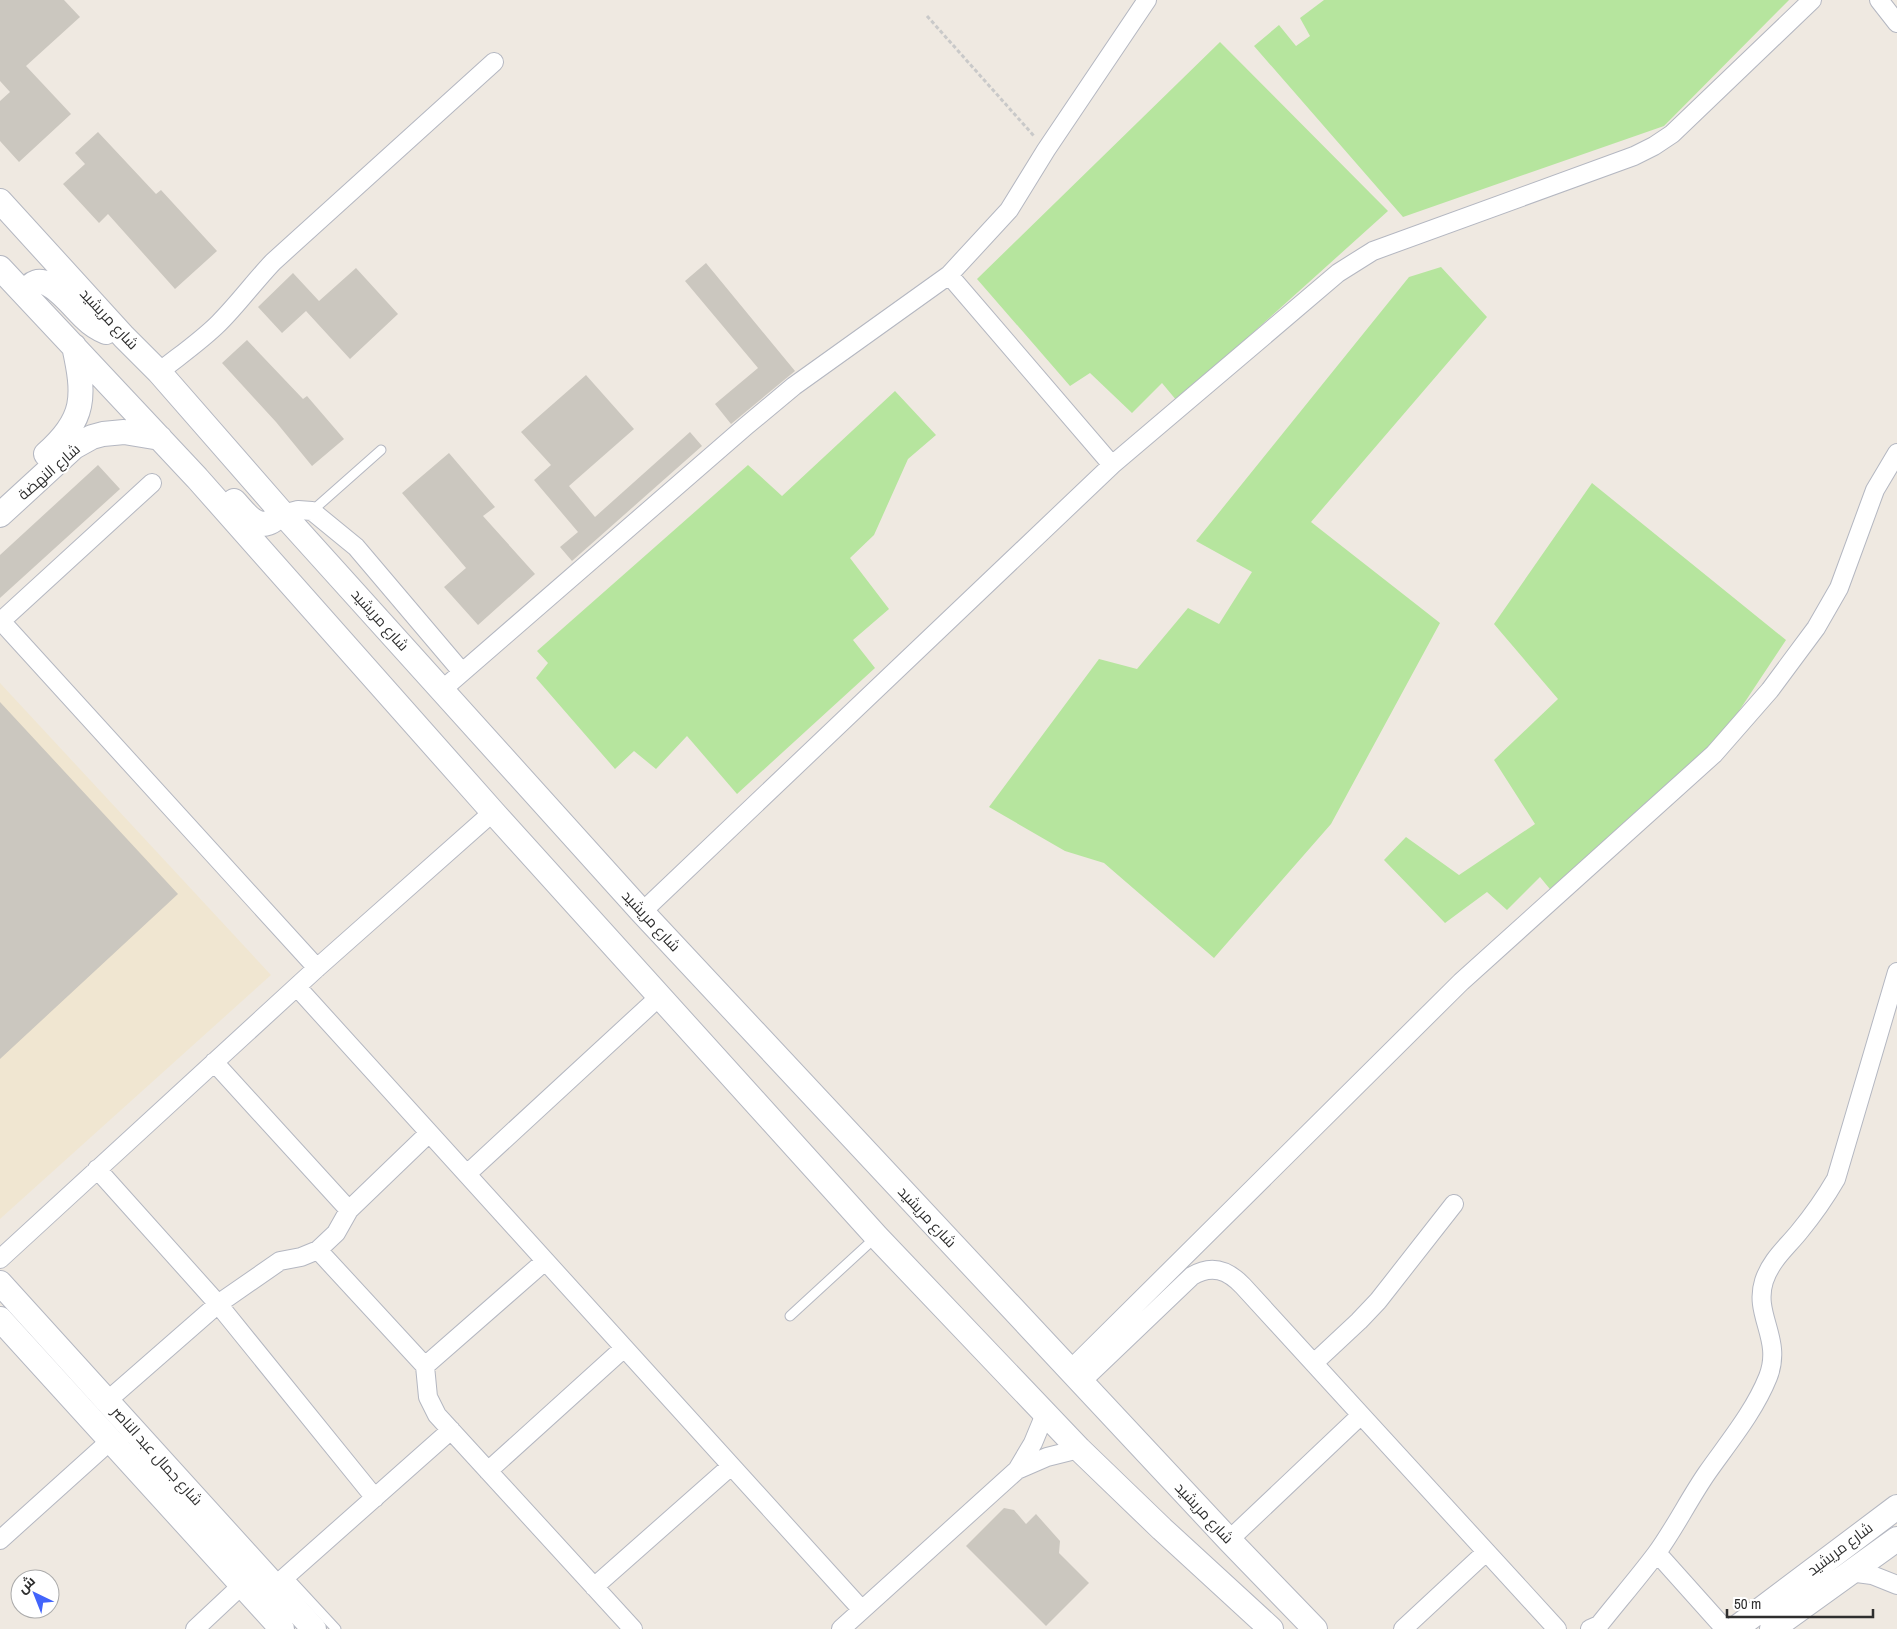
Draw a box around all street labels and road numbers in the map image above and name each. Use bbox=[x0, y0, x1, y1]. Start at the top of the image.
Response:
street label: شارع مريشيد bbox=[75, 283, 143, 355]
street label: شارع النهضة bbox=[13, 439, 85, 505]
street label: شارع مريشيد bbox=[346, 584, 414, 656]
street label: شارع مريشيد bbox=[617, 885, 685, 957]
street label: شارع مريشيد bbox=[893, 1181, 961, 1253]
street label: شارع جمال عبد الناصر bbox=[106, 1401, 208, 1510]
street label: شارع مريشيد bbox=[1170, 1477, 1238, 1549]
street label: شارع مريشيد bbox=[1803, 1517, 1877, 1581]

